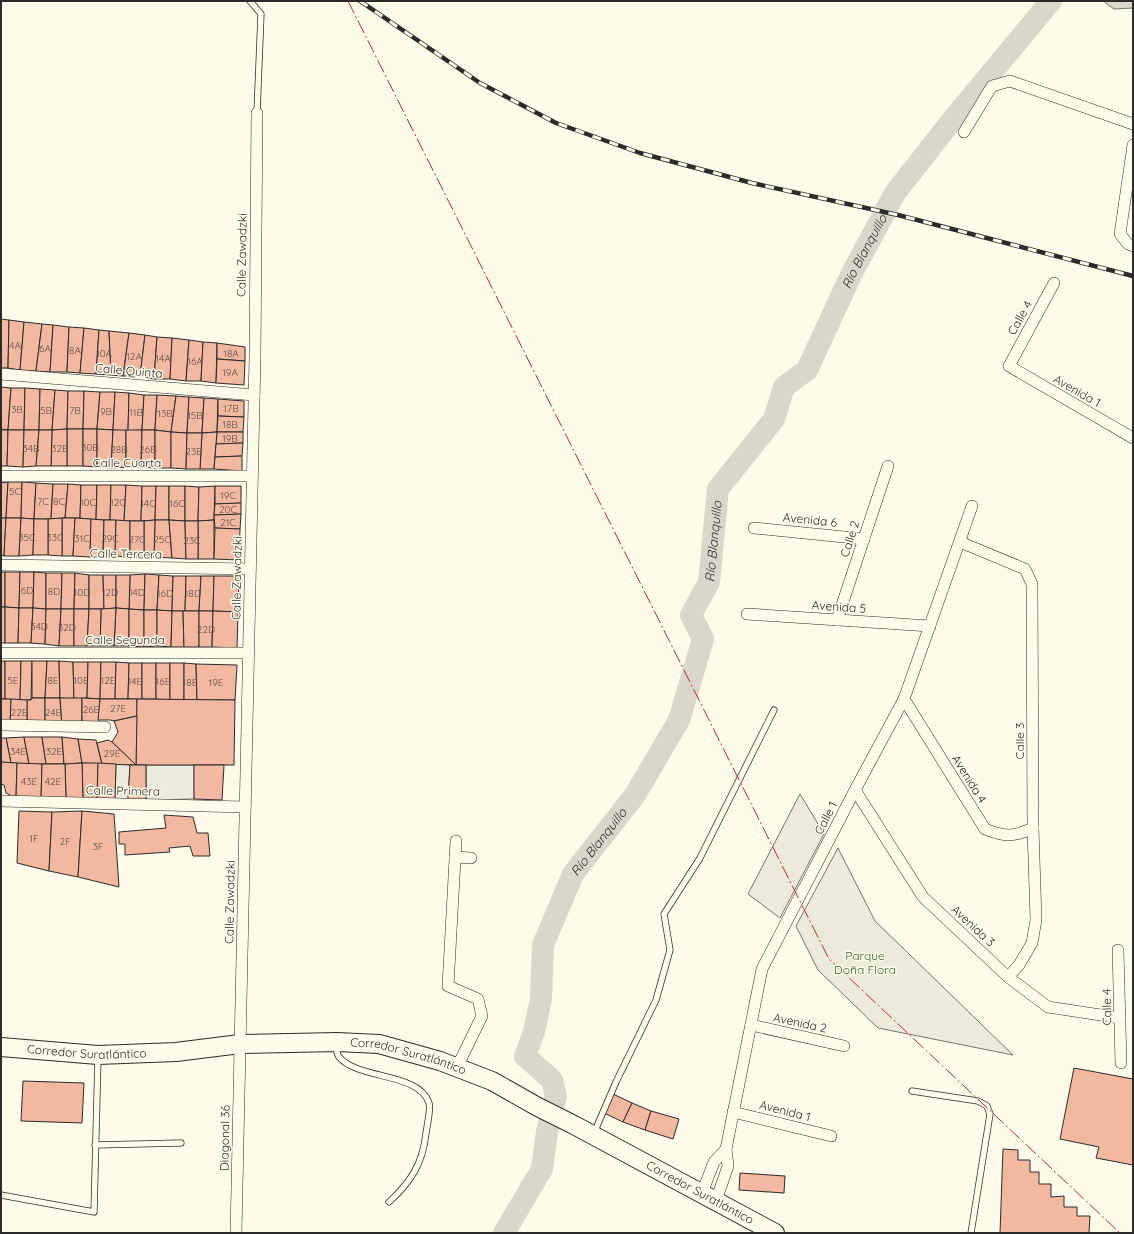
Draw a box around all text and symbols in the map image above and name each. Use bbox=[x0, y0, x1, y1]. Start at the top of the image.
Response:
water label: Río Blanquillo bbox=[838, 211, 891, 291]
street label: Calle Zawadzki bbox=[233, 213, 250, 297]
street label: Calle 4 bbox=[1004, 298, 1035, 338]
house number: 4A bbox=[9, 339, 21, 352]
house number: 6A bbox=[39, 342, 51, 355]
house number: 8A bbox=[69, 344, 81, 357]
house number: 10A bbox=[96, 347, 113, 360]
house number: 18A bbox=[223, 347, 239, 360]
house number: 12A bbox=[126, 350, 142, 363]
house number: 14A bbox=[155, 352, 171, 365]
house number: 16A bbox=[187, 355, 203, 368]
street label: Calle Quinta bbox=[95, 360, 163, 381]
house number: 19A bbox=[222, 366, 238, 379]
street label: Avenida 1 bbox=[1051, 371, 1104, 410]
house number: 17B bbox=[223, 402, 239, 415]
house number: 3B bbox=[11, 403, 23, 416]
house number: 5B bbox=[40, 404, 52, 417]
house number: 7B bbox=[69, 404, 81, 417]
house number: 9B bbox=[100, 405, 113, 418]
house number: 11B bbox=[129, 406, 143, 419]
house number: 13B bbox=[157, 407, 173, 420]
house number: 15B bbox=[187, 409, 203, 422]
house number: 18B bbox=[222, 418, 238, 431]
house number: 19B bbox=[222, 432, 238, 445]
house number: 30B bbox=[81, 441, 99, 454]
house number: 34B bbox=[22, 442, 40, 455]
house number: 32B bbox=[51, 442, 69, 455]
house number: 28B bbox=[110, 443, 128, 456]
house number: 26B bbox=[139, 443, 157, 456]
house number: 23B bbox=[185, 445, 203, 458]
street label: Calle Cuarta bbox=[93, 455, 161, 470]
house number: 5C bbox=[9, 485, 21, 498]
house number: 19C bbox=[220, 489, 236, 502]
house number: 7C bbox=[37, 495, 49, 508]
house number: 8C bbox=[53, 495, 65, 508]
house number: 10C bbox=[80, 496, 97, 509]
house number: 12C bbox=[110, 496, 126, 509]
house number: 14C bbox=[140, 497, 156, 510]
house number: 16C bbox=[169, 497, 185, 510]
water label: Río Blanquillo bbox=[701, 499, 725, 583]
house number: 20C bbox=[219, 503, 237, 516]
street label: Avenida 6 bbox=[782, 509, 838, 530]
house number: 21C bbox=[220, 516, 236, 529]
street label: Calle 2 bbox=[837, 519, 863, 559]
house number: 35C bbox=[18, 531, 36, 544]
house number: 33C bbox=[46, 531, 64, 544]
house number: 31C bbox=[74, 532, 90, 545]
house number: 29C bbox=[101, 532, 119, 545]
house number: 27C bbox=[129, 533, 146, 546]
house number: 25C bbox=[153, 533, 171, 546]
house number: 23C bbox=[183, 534, 201, 547]
street label: Calle Zawadzki bbox=[228, 536, 245, 620]
street label: Calle Tercera bbox=[90, 545, 162, 562]
house number: 6D bbox=[21, 584, 33, 597]
house number: 8D bbox=[48, 585, 60, 598]
house number: 10D bbox=[74, 586, 90, 599]
house number: 12D bbox=[102, 586, 118, 599]
house number: 14D bbox=[129, 586, 145, 599]
house number: 16D bbox=[157, 587, 173, 600]
house number: 18D bbox=[185, 587, 201, 600]
street label: Avenida 5 bbox=[811, 597, 867, 616]
house number: 34D bbox=[30, 620, 48, 633]
house number: 32D bbox=[58, 621, 76, 634]
house number: 22D bbox=[197, 623, 215, 636]
street label: Calle Segunda bbox=[85, 632, 165, 647]
house number: 5E bbox=[7, 674, 19, 687]
house number: 8E bbox=[47, 674, 59, 687]
house number: 10E bbox=[73, 674, 89, 687]
house number: 12E bbox=[101, 674, 116, 687]
house number: 14E bbox=[128, 675, 143, 688]
house number: 16E bbox=[156, 675, 171, 688]
house number: 18E bbox=[183, 676, 198, 689]
house number: 19E bbox=[209, 676, 224, 689]
house number: 27E bbox=[110, 702, 126, 715]
house number: 26E bbox=[83, 703, 100, 716]
house number: 22E bbox=[11, 706, 28, 719]
house number: 24E bbox=[45, 706, 61, 719]
street label: Calle 3 bbox=[1012, 723, 1027, 759]
house number: 34E bbox=[10, 745, 26, 758]
house number: 32E bbox=[46, 745, 63, 758]
house number: 29E bbox=[104, 747, 121, 760]
street label: Avenida 4 bbox=[949, 752, 990, 806]
house number: 43E bbox=[21, 775, 37, 788]
house number: 42E bbox=[45, 775, 62, 788]
street label: Calle Primera bbox=[86, 782, 160, 799]
street label: Calle 1 bbox=[811, 799, 840, 837]
water label: Río Blanquillo bbox=[567, 804, 631, 879]
house number: 1F bbox=[29, 832, 39, 845]
house number: 2F bbox=[59, 835, 71, 848]
house number: 3F bbox=[93, 840, 104, 853]
street label: Calle Zawadzki bbox=[221, 860, 238, 944]
street label: Avenida 3 bbox=[948, 902, 998, 950]
park label: Parque Doña Flora bbox=[834, 948, 896, 977]
street label: Calle 4 bbox=[1099, 988, 1114, 1026]
street label: Avenida 2 bbox=[772, 1010, 829, 1036]
street label: Corredor Suratlántico bbox=[350, 1035, 469, 1077]
street label: Corredor Suratlántico bbox=[26, 1041, 147, 1062]
street label: Avenida 1 bbox=[758, 1097, 812, 1124]
street label: Diagonal 36 bbox=[216, 1104, 233, 1171]
street label: Corredor Suratlántico bbox=[644, 1157, 756, 1227]

